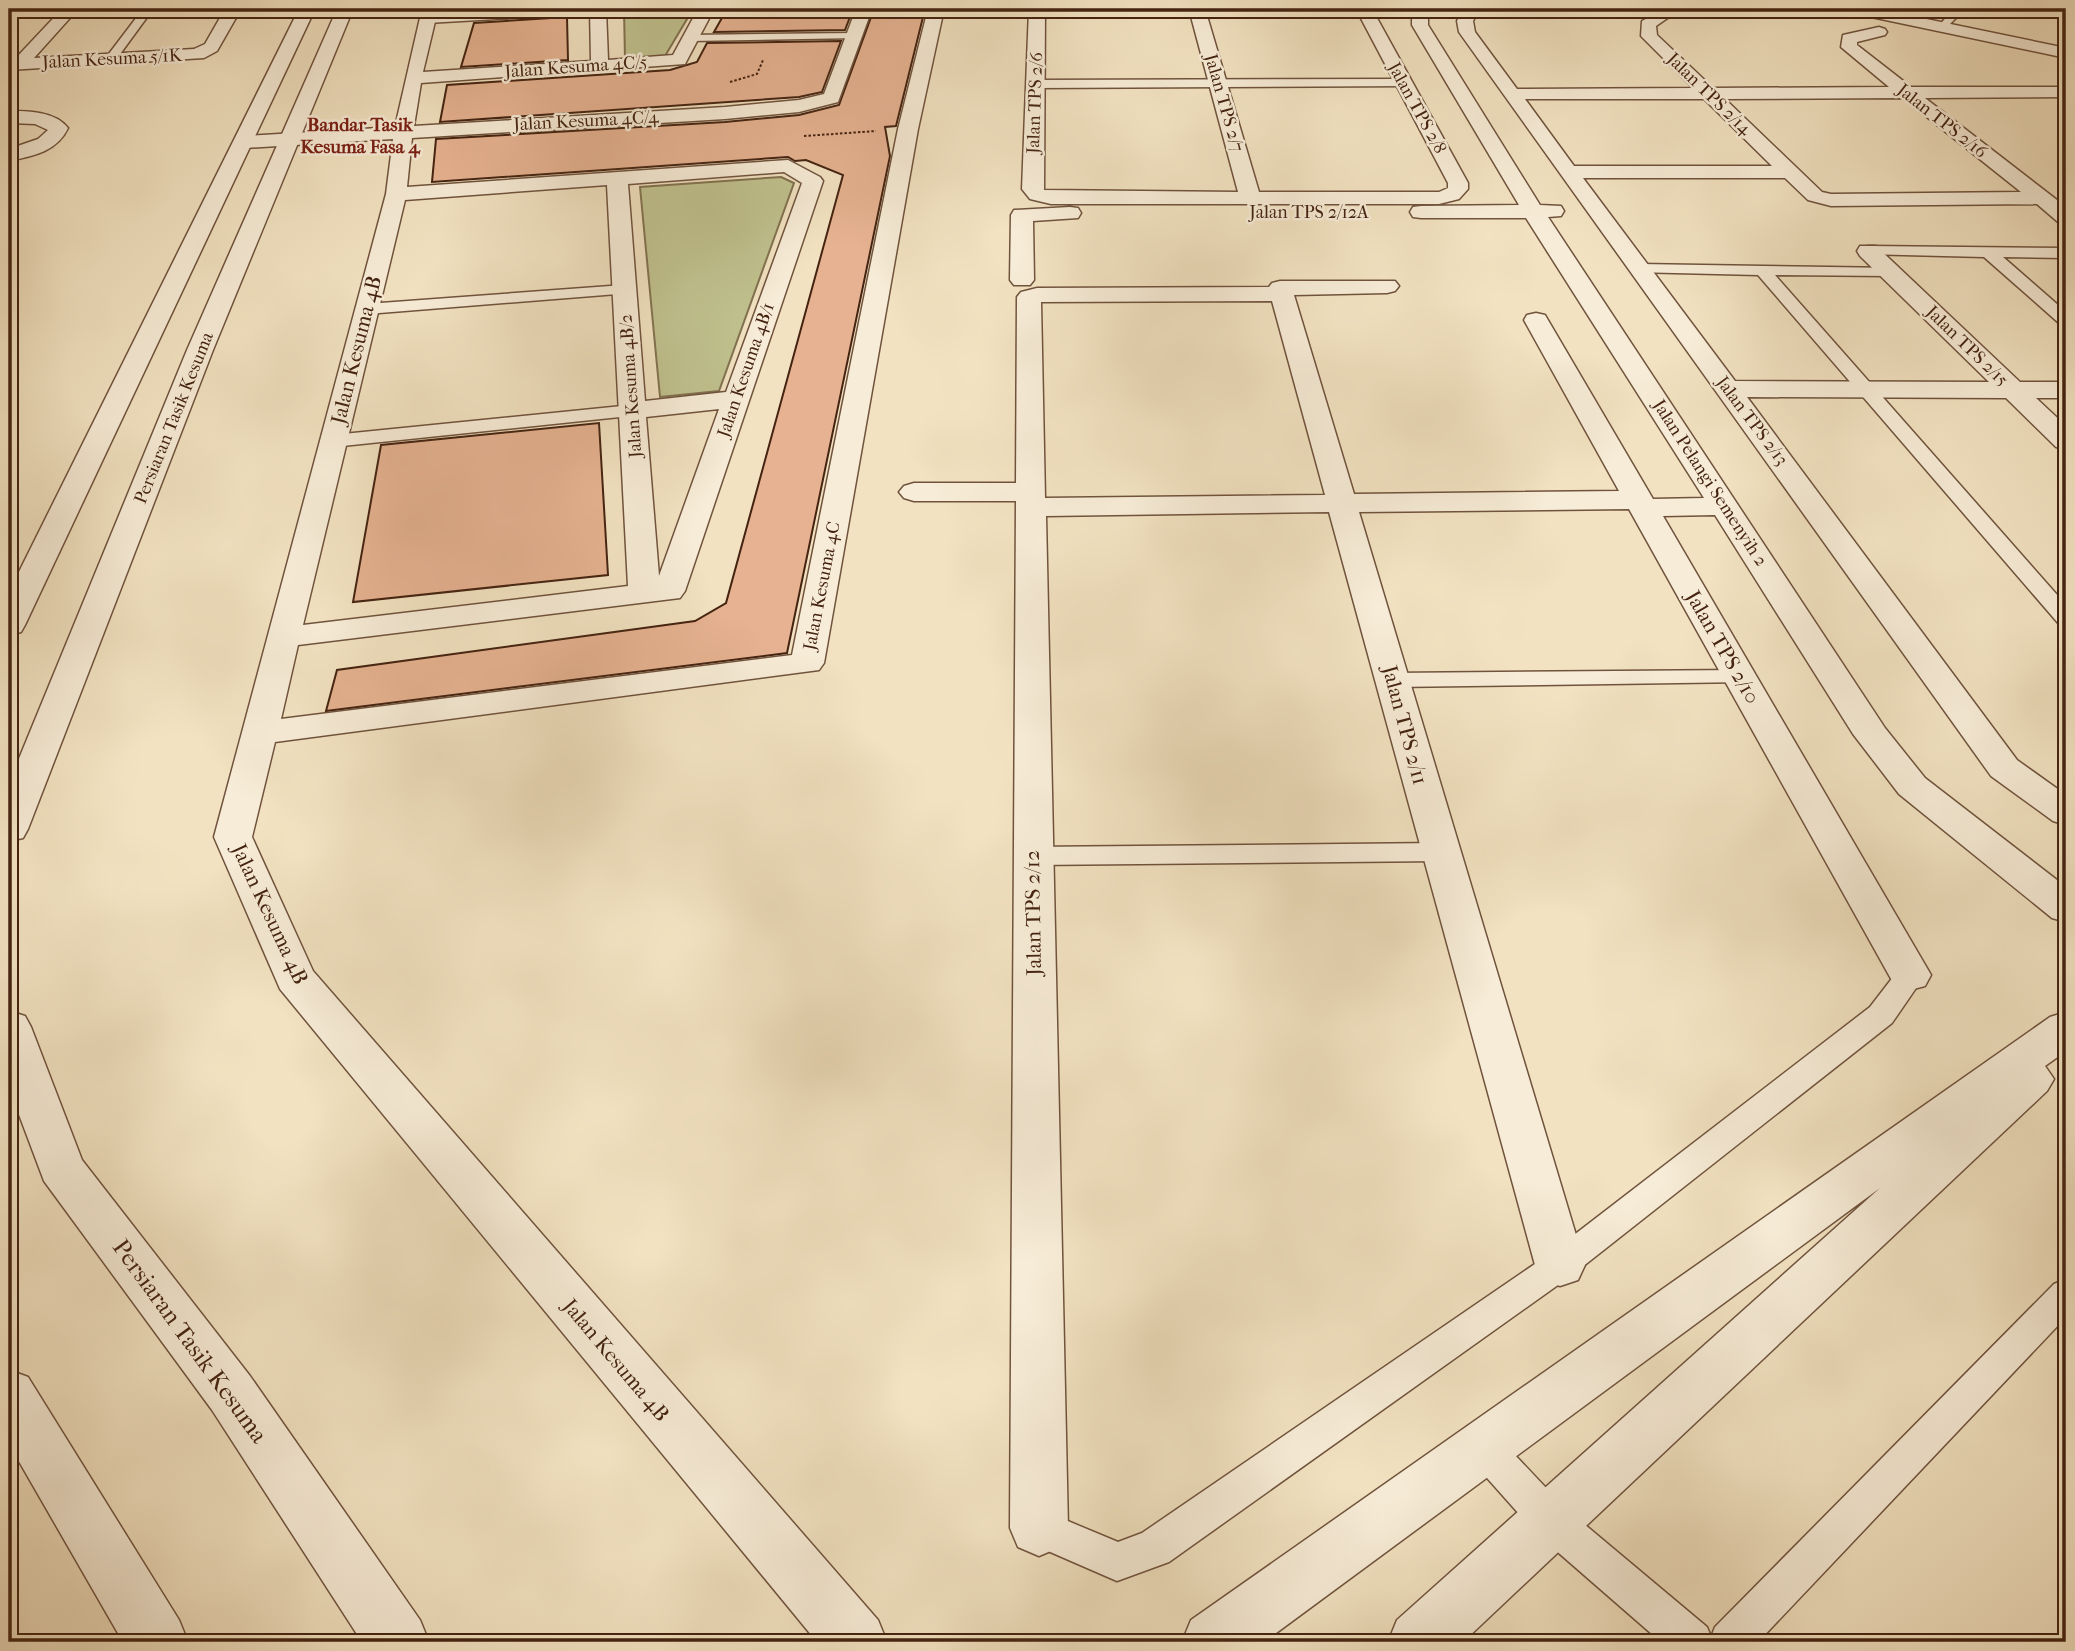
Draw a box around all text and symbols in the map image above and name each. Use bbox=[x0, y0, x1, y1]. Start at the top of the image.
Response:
street label: Jalan Kesuma 5/1K bbox=[40, 45, 183, 73]
street label: Jalan TPS 2/14 bbox=[1661, 47, 1756, 140]
street label: Jalan TPS 2/7 bbox=[1199, 50, 1248, 155]
street label: Jalan TPS 2/6 bbox=[1023, 51, 1047, 156]
street label: Jalan Kesuma 4C/5 bbox=[502, 52, 648, 83]
street label: Jalan TPS 2/8 bbox=[1382, 57, 1451, 157]
street label: Jalan TPS 2/16 bbox=[1891, 78, 1991, 163]
street label: Jalan Kesuma 4C/4 bbox=[511, 107, 659, 135]
district label: Bandar Tasik Kesuma Fasa 4 bbox=[300, 114, 420, 158]
street label: Jalan TPS 2/12A bbox=[1247, 202, 1369, 223]
street label: Jalan Kesuma 4B bbox=[325, 273, 386, 429]
street label: Jalan Kesuma 4B/1 bbox=[712, 300, 779, 442]
street label: Jalan TPS 2/15 bbox=[1920, 300, 2013, 391]
street label: Jalan Kesuma 4B/2 bbox=[616, 313, 647, 461]
street label: Persiaran Tasik Kesuma bbox=[130, 328, 218, 507]
street label: Jalan TPS 2/13 bbox=[1711, 371, 1792, 470]
street label: Jalan Pelangi Semenyih 2 bbox=[1647, 394, 1772, 570]
street label: Jalan Kesuma 4C bbox=[799, 520, 845, 654]
street label: Jalan TPS 2/10 bbox=[1680, 585, 1765, 708]
street label: Jalan TPS 2/11 bbox=[1377, 661, 1432, 787]
street label: Jalan Kesuma 4B bbox=[226, 838, 313, 988]
street label: Jalan TPS 2/12 bbox=[1020, 850, 1046, 978]
street label: Persiaran Tasik Kesuma bbox=[107, 1234, 274, 1449]
street label: Jalan Kesuma 4B bbox=[557, 1293, 674, 1426]

